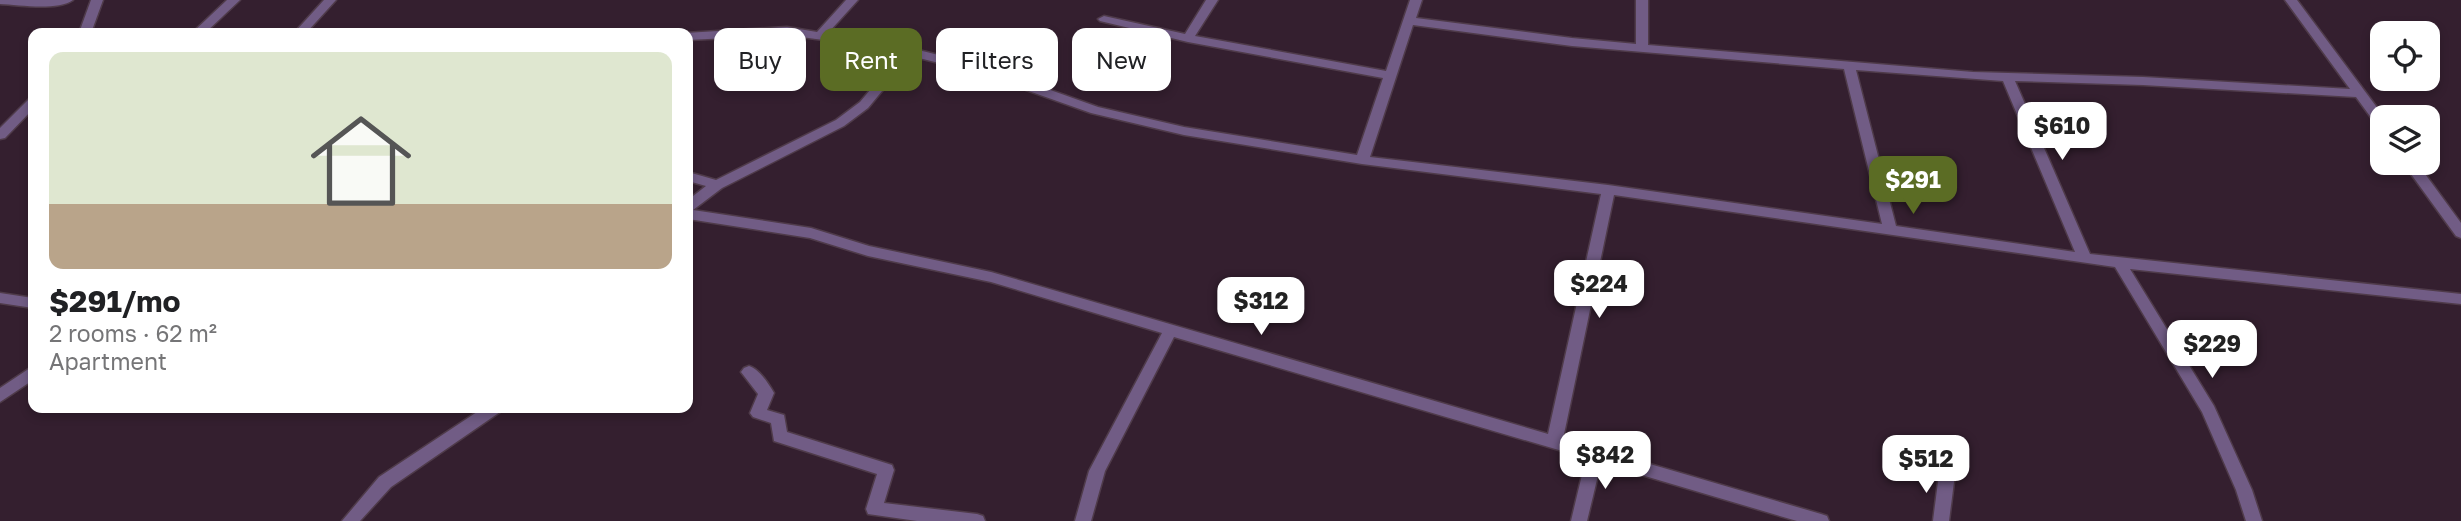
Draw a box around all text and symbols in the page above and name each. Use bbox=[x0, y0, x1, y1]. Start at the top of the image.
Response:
map controls bbox=[2370, 21, 2440, 175]
button: locate bbox=[2370, 21, 2440, 91]
chip: Buy bbox=[714, 28, 806, 91]
chip: Rent bbox=[820, 28, 922, 91]
chip: Filters bbox=[936, 28, 1058, 91]
chip: New bbox=[1072, 28, 1171, 91]
icon: home bbox=[298, 98, 424, 224]
pin: $610 bbox=[2021, 102, 2103, 162]
button: layers bbox=[2370, 105, 2440, 175]
text: $610 bbox=[2034, 111, 2090, 139]
pin: $291 bbox=[1872, 156, 1954, 216]
text: $291 bbox=[1885, 165, 1941, 193]
pin: $224 bbox=[1558, 260, 1640, 320]
text: $224 bbox=[1570, 269, 1628, 297]
pin: $312 bbox=[1220, 278, 1302, 337]
text: $291/mo bbox=[49, 283, 181, 319]
text: $312 bbox=[1233, 286, 1289, 314]
text: 2 rooms · 62 m² bbox=[49, 319, 217, 347]
pin: $229 bbox=[2171, 320, 2253, 380]
text: $229 bbox=[2183, 329, 2241, 357]
text: Apartment bbox=[49, 347, 167, 375]
pin: $842 bbox=[1564, 432, 1646, 491]
pin: $512 bbox=[1885, 435, 1967, 495]
text: $842 bbox=[1576, 440, 1634, 468]
text: $512 bbox=[1898, 444, 1954, 472]

